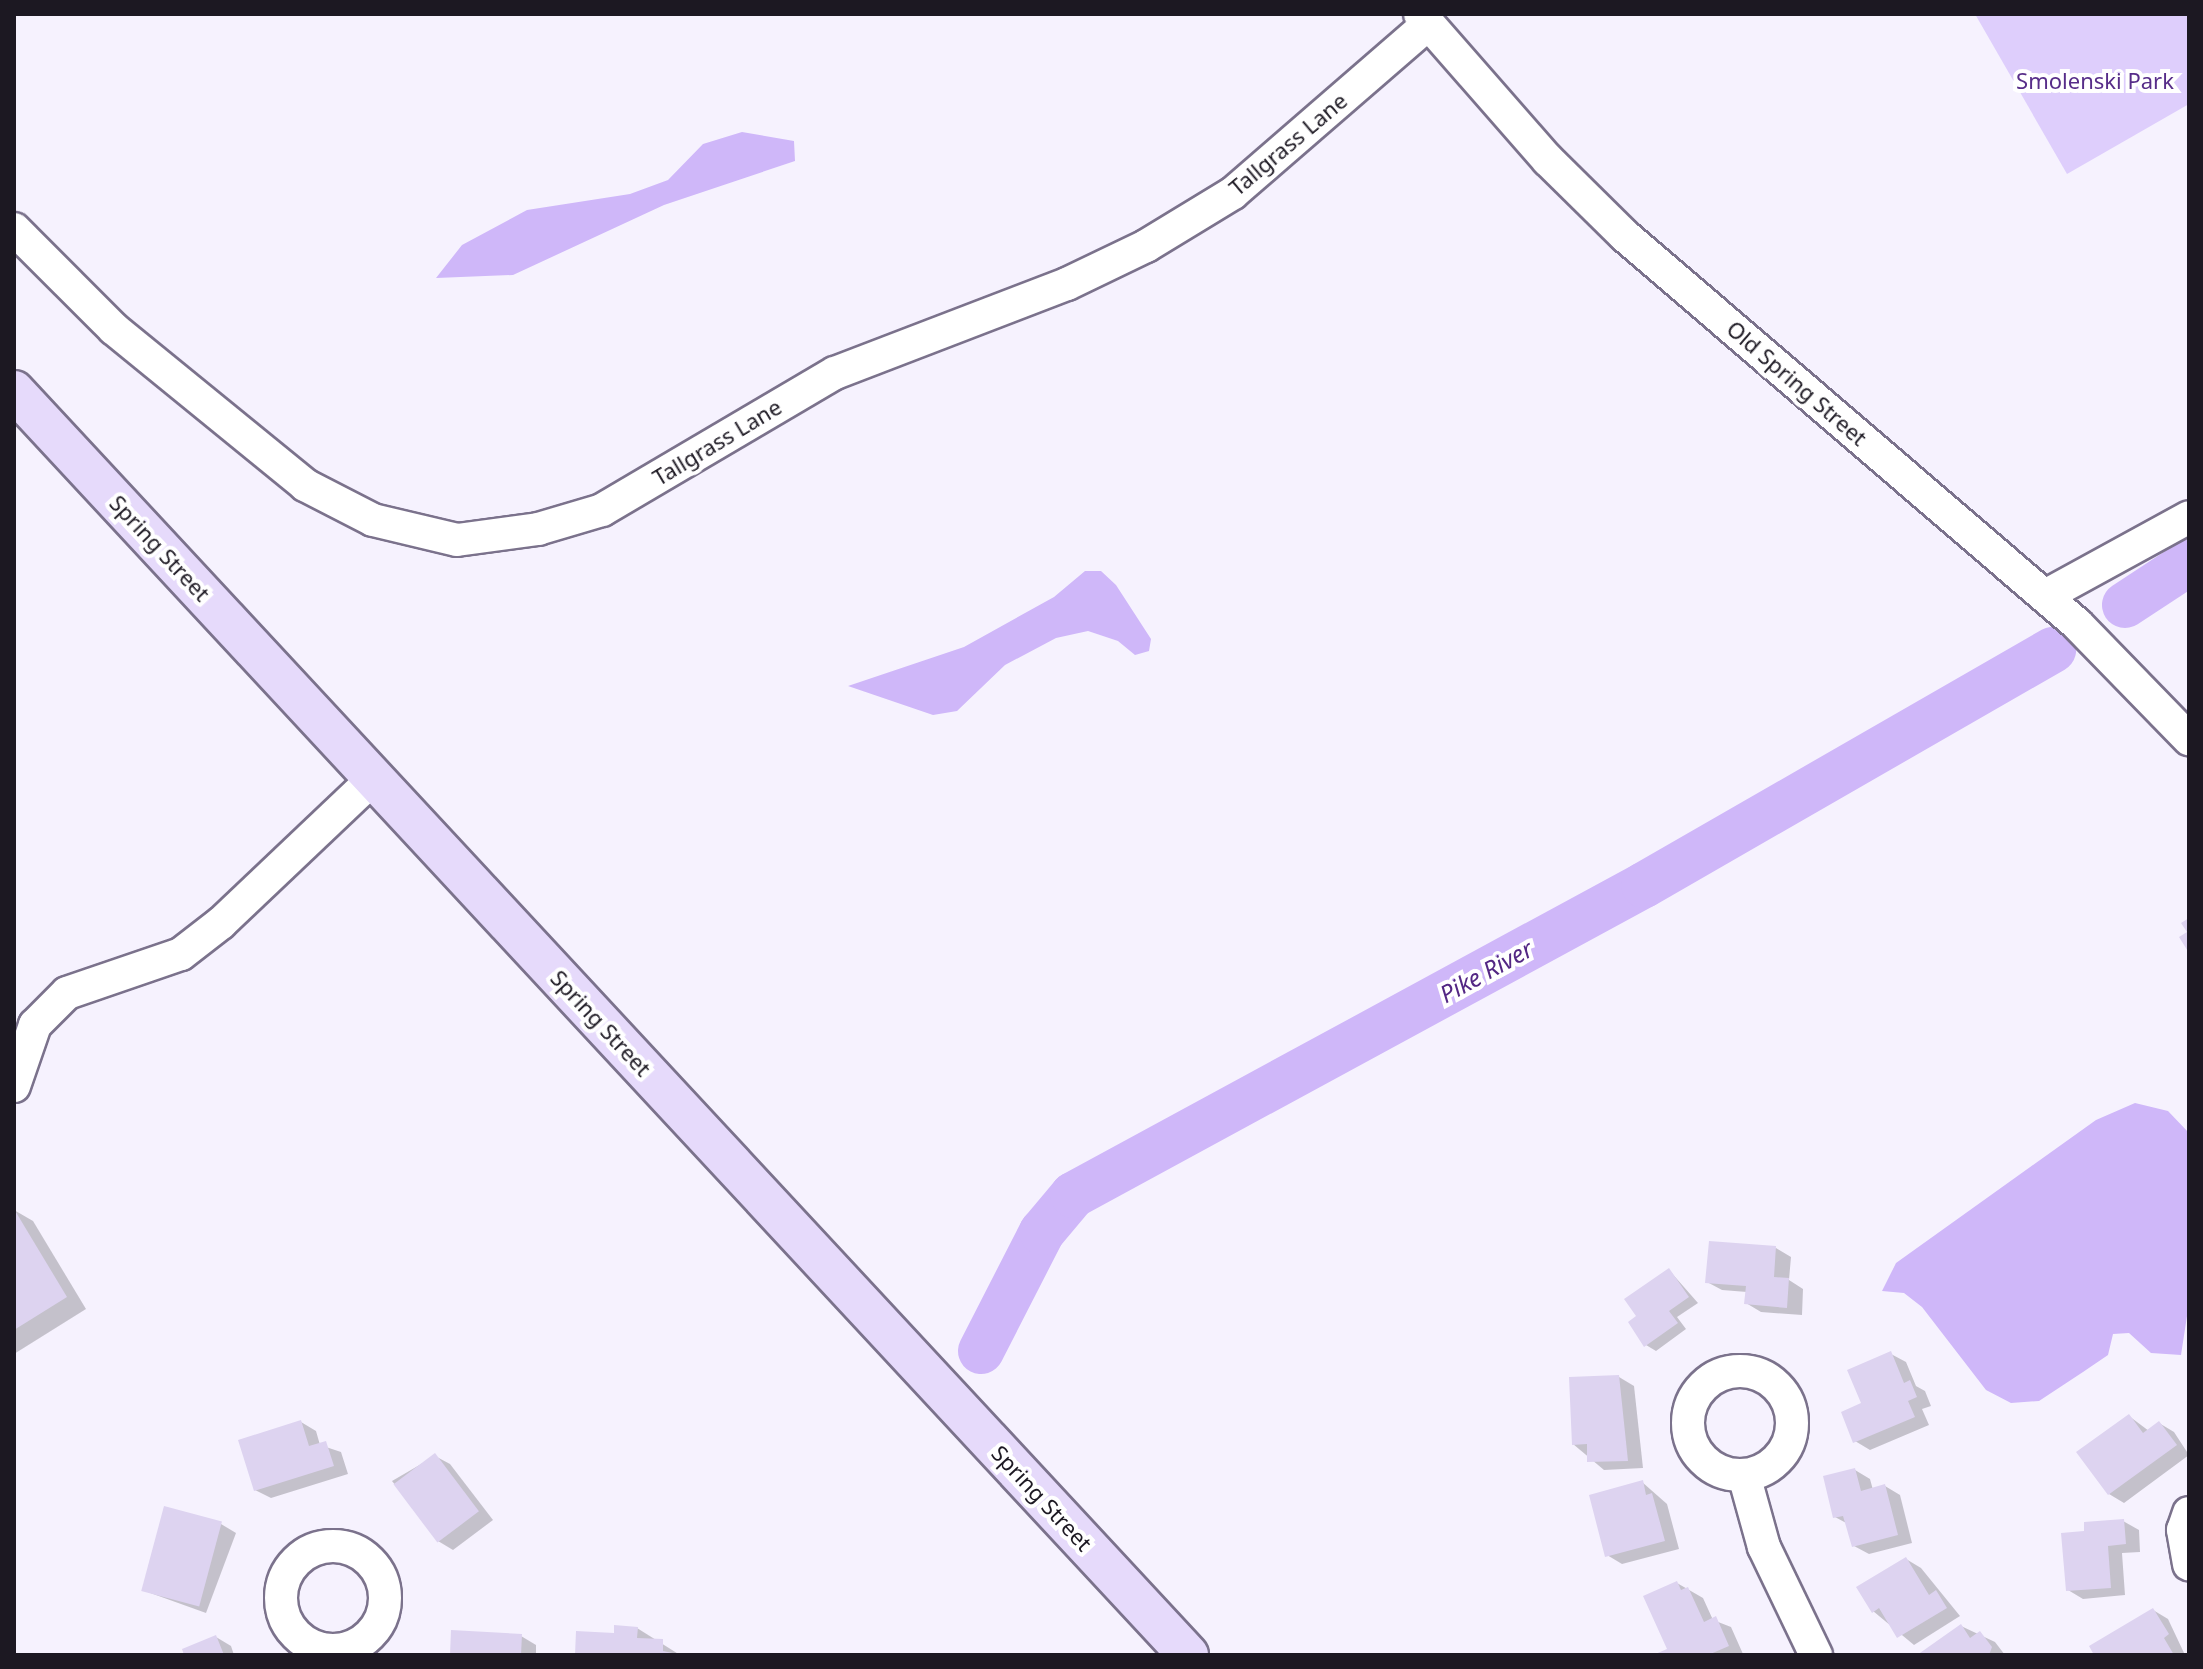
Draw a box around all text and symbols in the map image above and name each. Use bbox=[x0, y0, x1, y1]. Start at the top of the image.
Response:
park label: Smolenski Park bbox=[2016, 68, 2174, 94]
street label: Tallgrass Lane bbox=[1224, 87, 1352, 201]
street label: Old Spring Street bbox=[1722, 315, 1872, 451]
street label: Tallgrass Lane bbox=[648, 393, 786, 491]
street label: Spring Street bbox=[104, 490, 216, 606]
water label: Pike River bbox=[1434, 934, 1538, 1008]
street label: Spring Street bbox=[545, 965, 657, 1081]
street label: Spring Street bbox=[986, 1440, 1098, 1556]

